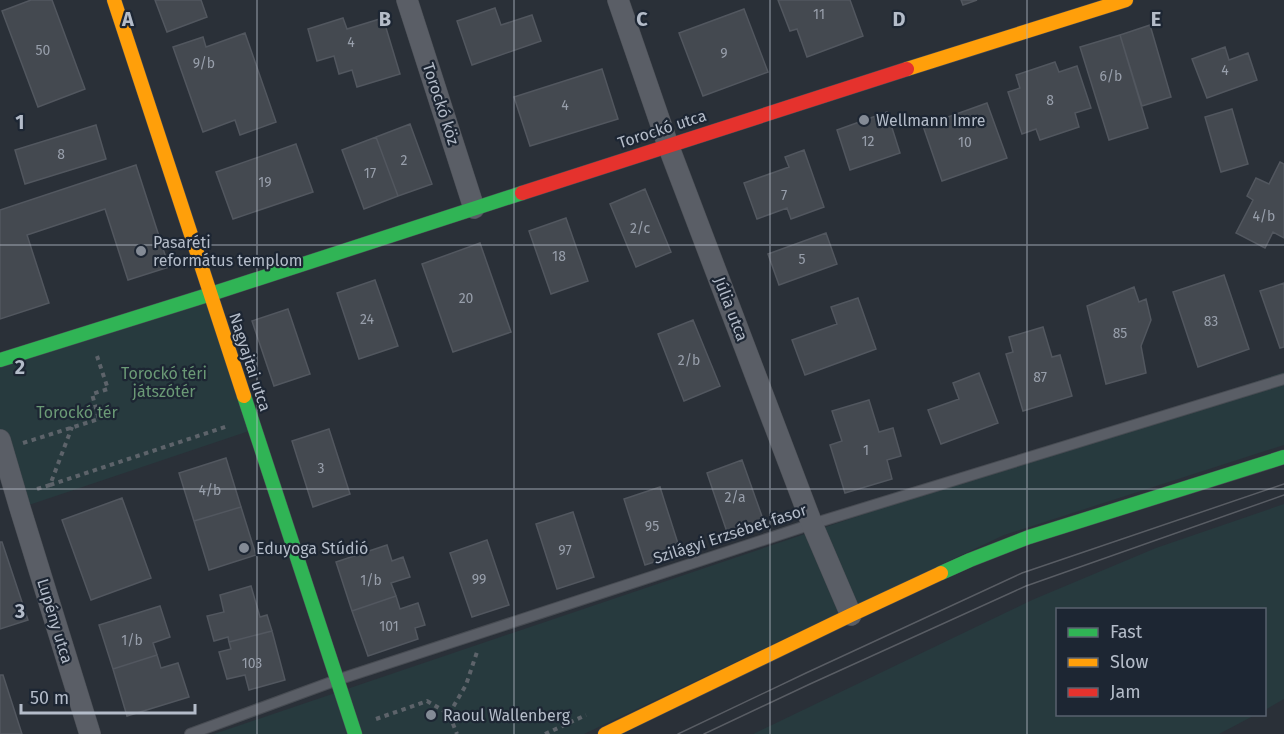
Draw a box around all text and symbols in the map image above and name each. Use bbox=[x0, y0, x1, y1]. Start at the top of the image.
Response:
house number: 11 bbox=[813, 6, 825, 23]
text: A bbox=[121, 7, 135, 31]
text: B bbox=[379, 7, 391, 31]
text: C bbox=[636, 7, 648, 31]
text: D bbox=[892, 7, 906, 31]
text: E bbox=[1151, 7, 1161, 31]
house number: 4 bbox=[347, 34, 355, 51]
house number: 50 bbox=[36, 42, 51, 59]
house number: 9 bbox=[720, 45, 728, 62]
house number: 9/b bbox=[193, 55, 215, 72]
street label: Torockó köz bbox=[419, 60, 463, 148]
house number: 4 bbox=[1221, 62, 1229, 79]
house number: 6/b bbox=[1100, 68, 1122, 85]
house number: 8 bbox=[1046, 92, 1054, 109]
house number: 4 bbox=[561, 97, 569, 114]
street label: Torockó utca bbox=[615, 106, 709, 152]
text: 1 bbox=[15, 110, 25, 134]
place label: Wellmann Imre bbox=[876, 111, 985, 130]
marker: Wellmann Imre bbox=[857, 113, 871, 127]
house number: 12 bbox=[862, 133, 875, 150]
house number: 10 bbox=[958, 134, 972, 151]
house number: 8 bbox=[57, 146, 65, 163]
house number: 2 bbox=[401, 152, 408, 169]
house number: 17 bbox=[364, 165, 376, 182]
house number: 19 bbox=[258, 174, 272, 191]
house number: 7 bbox=[781, 187, 787, 204]
house number: 4/b bbox=[1253, 208, 1275, 225]
house number: 2/c bbox=[630, 220, 650, 237]
place label: Pasaréti református templom bbox=[153, 233, 303, 270]
marker: Pasaréti református templom bbox=[134, 244, 148, 258]
house number: 18 bbox=[552, 248, 566, 265]
house number: 5 bbox=[798, 251, 806, 268]
street label: Júlia utca bbox=[710, 274, 752, 344]
house number: 20 bbox=[459, 290, 474, 307]
street label: Nagyajtai utca bbox=[225, 310, 275, 414]
house number: 24 bbox=[360, 311, 375, 328]
house number: 83 bbox=[1204, 313, 1218, 330]
house number: 85 bbox=[1113, 325, 1127, 342]
house number: 2/b bbox=[678, 352, 700, 369]
text: 2 bbox=[15, 355, 25, 379]
park label: Torockó téri játszótér bbox=[121, 364, 207, 401]
house number: 87 bbox=[1033, 369, 1047, 386]
park label: Torockó tér bbox=[36, 403, 119, 422]
house number: 1 bbox=[863, 442, 869, 459]
house number: 3 bbox=[318, 460, 325, 477]
house number: 4/b bbox=[199, 482, 221, 499]
house number: 2/a bbox=[724, 489, 746, 506]
street label: Szilágyi Erzsébet fasor bbox=[651, 500, 810, 568]
house number: 95 bbox=[645, 518, 659, 535]
place label: Eduyoga Stúdió bbox=[256, 539, 368, 558]
marker: Eduyoga Stúdió bbox=[237, 541, 251, 555]
house number: 97 bbox=[558, 542, 572, 559]
house number: 99 bbox=[472, 571, 486, 588]
house number: 1/b bbox=[360, 572, 382, 589]
street label: Lupény utca bbox=[33, 576, 77, 666]
text: 3 bbox=[14, 599, 25, 623]
legend bbox=[1056, 608, 1266, 716]
house number: 101 bbox=[379, 618, 399, 635]
text: Fast bbox=[1110, 621, 1143, 643]
house number: 1/b bbox=[121, 632, 143, 649]
text: Slow bbox=[1110, 651, 1149, 673]
house number: 103 bbox=[242, 655, 262, 672]
scale bar bbox=[21, 677, 195, 715]
text: Jam bbox=[1110, 681, 1141, 703]
text: 50 m bbox=[30, 687, 69, 709]
place label: Raoul Wallenberg bbox=[443, 706, 571, 725]
marker: Raoul Wallenberg bbox=[424, 708, 438, 722]

